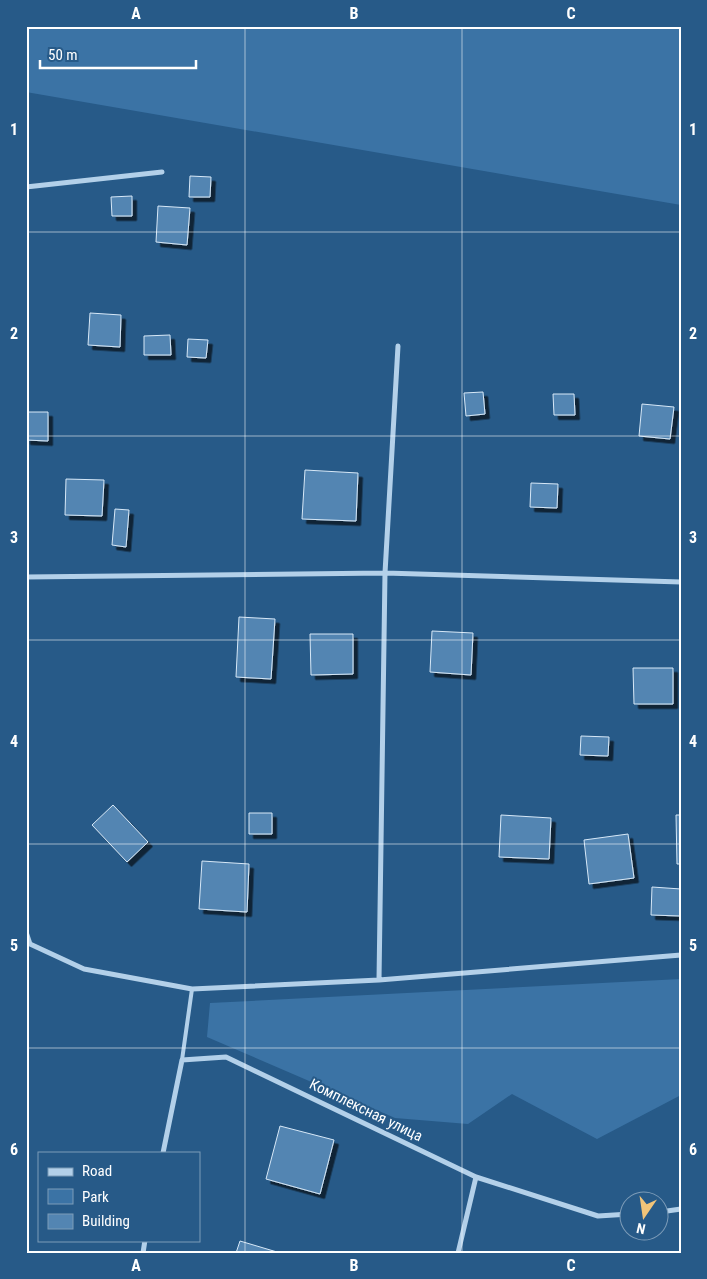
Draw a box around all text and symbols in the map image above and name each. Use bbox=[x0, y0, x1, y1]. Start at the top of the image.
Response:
text: A bbox=[131, 4, 141, 23]
text: B bbox=[350, 4, 359, 23]
text: C bbox=[566, 4, 576, 23]
scale bar bbox=[40, 38, 196, 70]
text: 50 m bbox=[48, 46, 78, 64]
text: 1 bbox=[10, 120, 18, 139]
text: 1 bbox=[689, 120, 697, 139]
text: 2 bbox=[10, 324, 18, 343]
text: 2 bbox=[689, 324, 697, 343]
text: 3 bbox=[10, 528, 18, 547]
text: 3 bbox=[689, 528, 697, 547]
text: 4 bbox=[10, 732, 18, 751]
text: 4 bbox=[689, 732, 697, 751]
text: 5 bbox=[10, 936, 18, 955]
text: 5 bbox=[689, 936, 697, 955]
street label: Комплексная улица bbox=[307, 1075, 425, 1145]
text: 6 bbox=[10, 1140, 18, 1159]
text: 6 bbox=[689, 1140, 697, 1159]
legend bbox=[38, 1152, 200, 1242]
text: Road bbox=[82, 1162, 112, 1180]
text: Park bbox=[82, 1188, 109, 1206]
north arrow bbox=[620, 1192, 670, 1242]
text: Building bbox=[82, 1212, 130, 1230]
text: N bbox=[635, 1220, 647, 1237]
text: A bbox=[131, 1256, 141, 1275]
text: B bbox=[350, 1256, 359, 1275]
text: C bbox=[566, 1256, 576, 1275]

